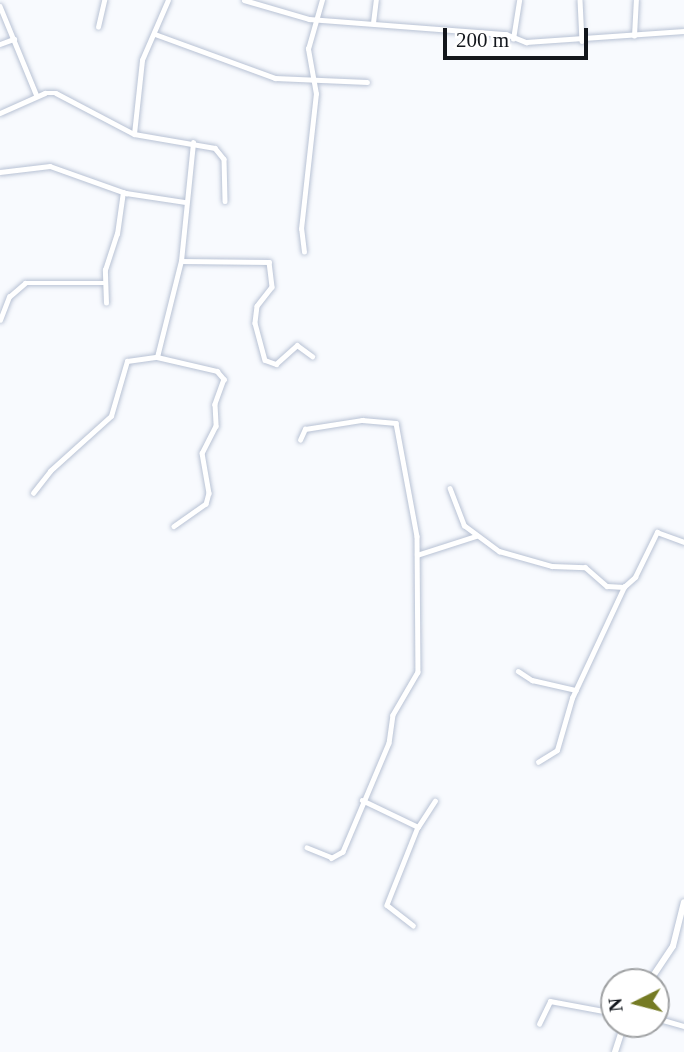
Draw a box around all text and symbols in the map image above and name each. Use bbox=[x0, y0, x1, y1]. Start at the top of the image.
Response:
scale bar bbox=[446, 14, 591, 58]
text: 200 m bbox=[456, 28, 509, 52]
north arrow bbox=[600, 968, 670, 1038]
text: N bbox=[604, 997, 627, 1013]

